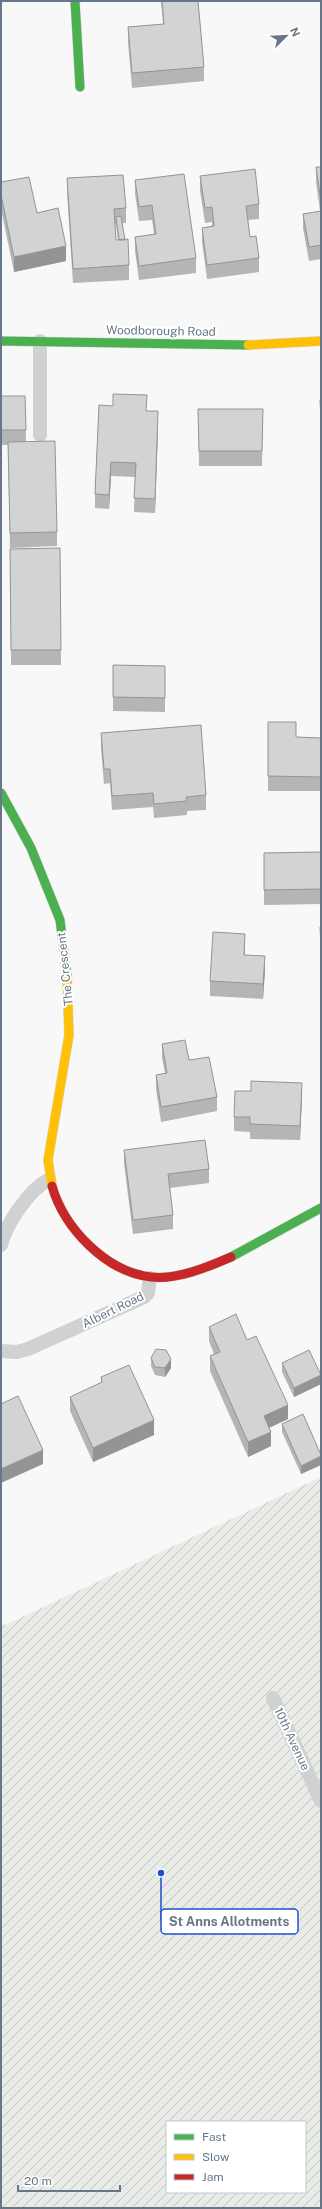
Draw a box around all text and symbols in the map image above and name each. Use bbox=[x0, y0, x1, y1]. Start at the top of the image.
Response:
north arrow bbox=[266, 16, 306, 56]
text: N bbox=[288, 26, 302, 38]
street label: Woodborough Road bbox=[106, 323, 216, 339]
street label: The Crescent bbox=[54, 931, 76, 1007]
street label: Albert Road bbox=[80, 1289, 146, 1331]
street label: 10th Avenue bbox=[271, 1705, 313, 1773]
callout: St Anns Allotments bbox=[161, 1909, 298, 1934]
text: St Anns Allotments bbox=[169, 1914, 289, 1929]
legend bbox=[166, 2121, 306, 2193]
text: Fast bbox=[202, 2130, 227, 2144]
text: Slow bbox=[202, 2150, 230, 2164]
scale bar bbox=[18, 2167, 120, 2193]
text: Jam bbox=[202, 2170, 224, 2184]
text: 20 m bbox=[24, 2174, 52, 2188]

